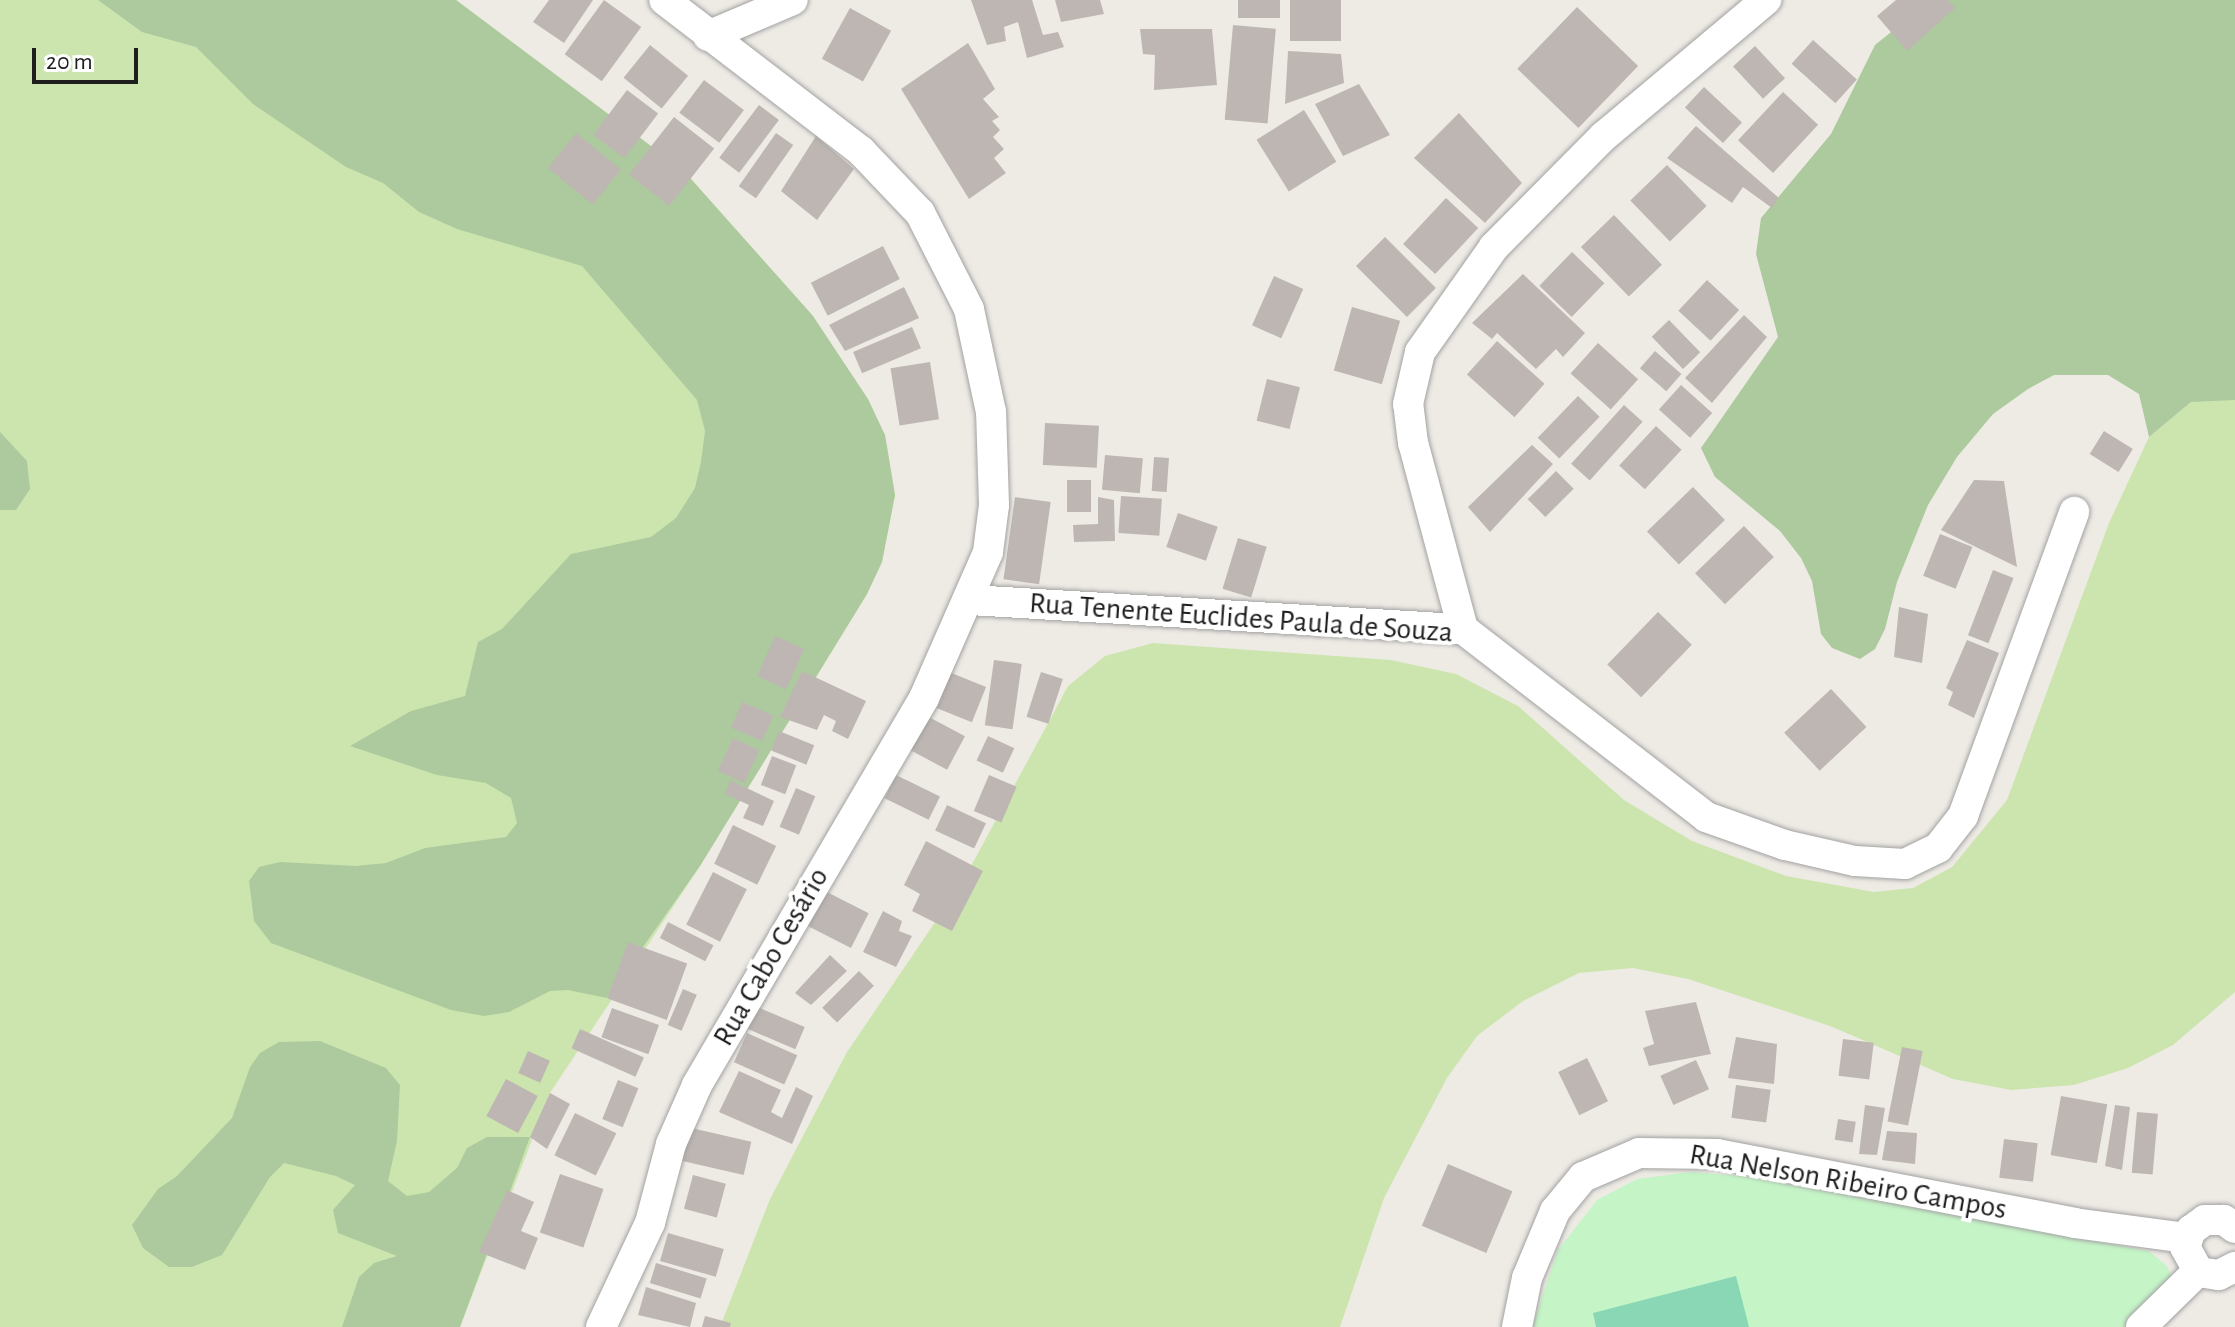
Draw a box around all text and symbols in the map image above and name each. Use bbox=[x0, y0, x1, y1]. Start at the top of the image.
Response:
scale bar bbox=[36, 32, 142, 82]
text: 20 m bbox=[46, 50, 93, 74]
street label: Rua Tenente Euclides Paula de Souza bbox=[1028, 585, 1454, 651]
street label: Rua Cabo Cesário bbox=[705, 861, 837, 1053]
street label: Rua Nelson Ribeiro Campos bbox=[1687, 1136, 2009, 1228]

